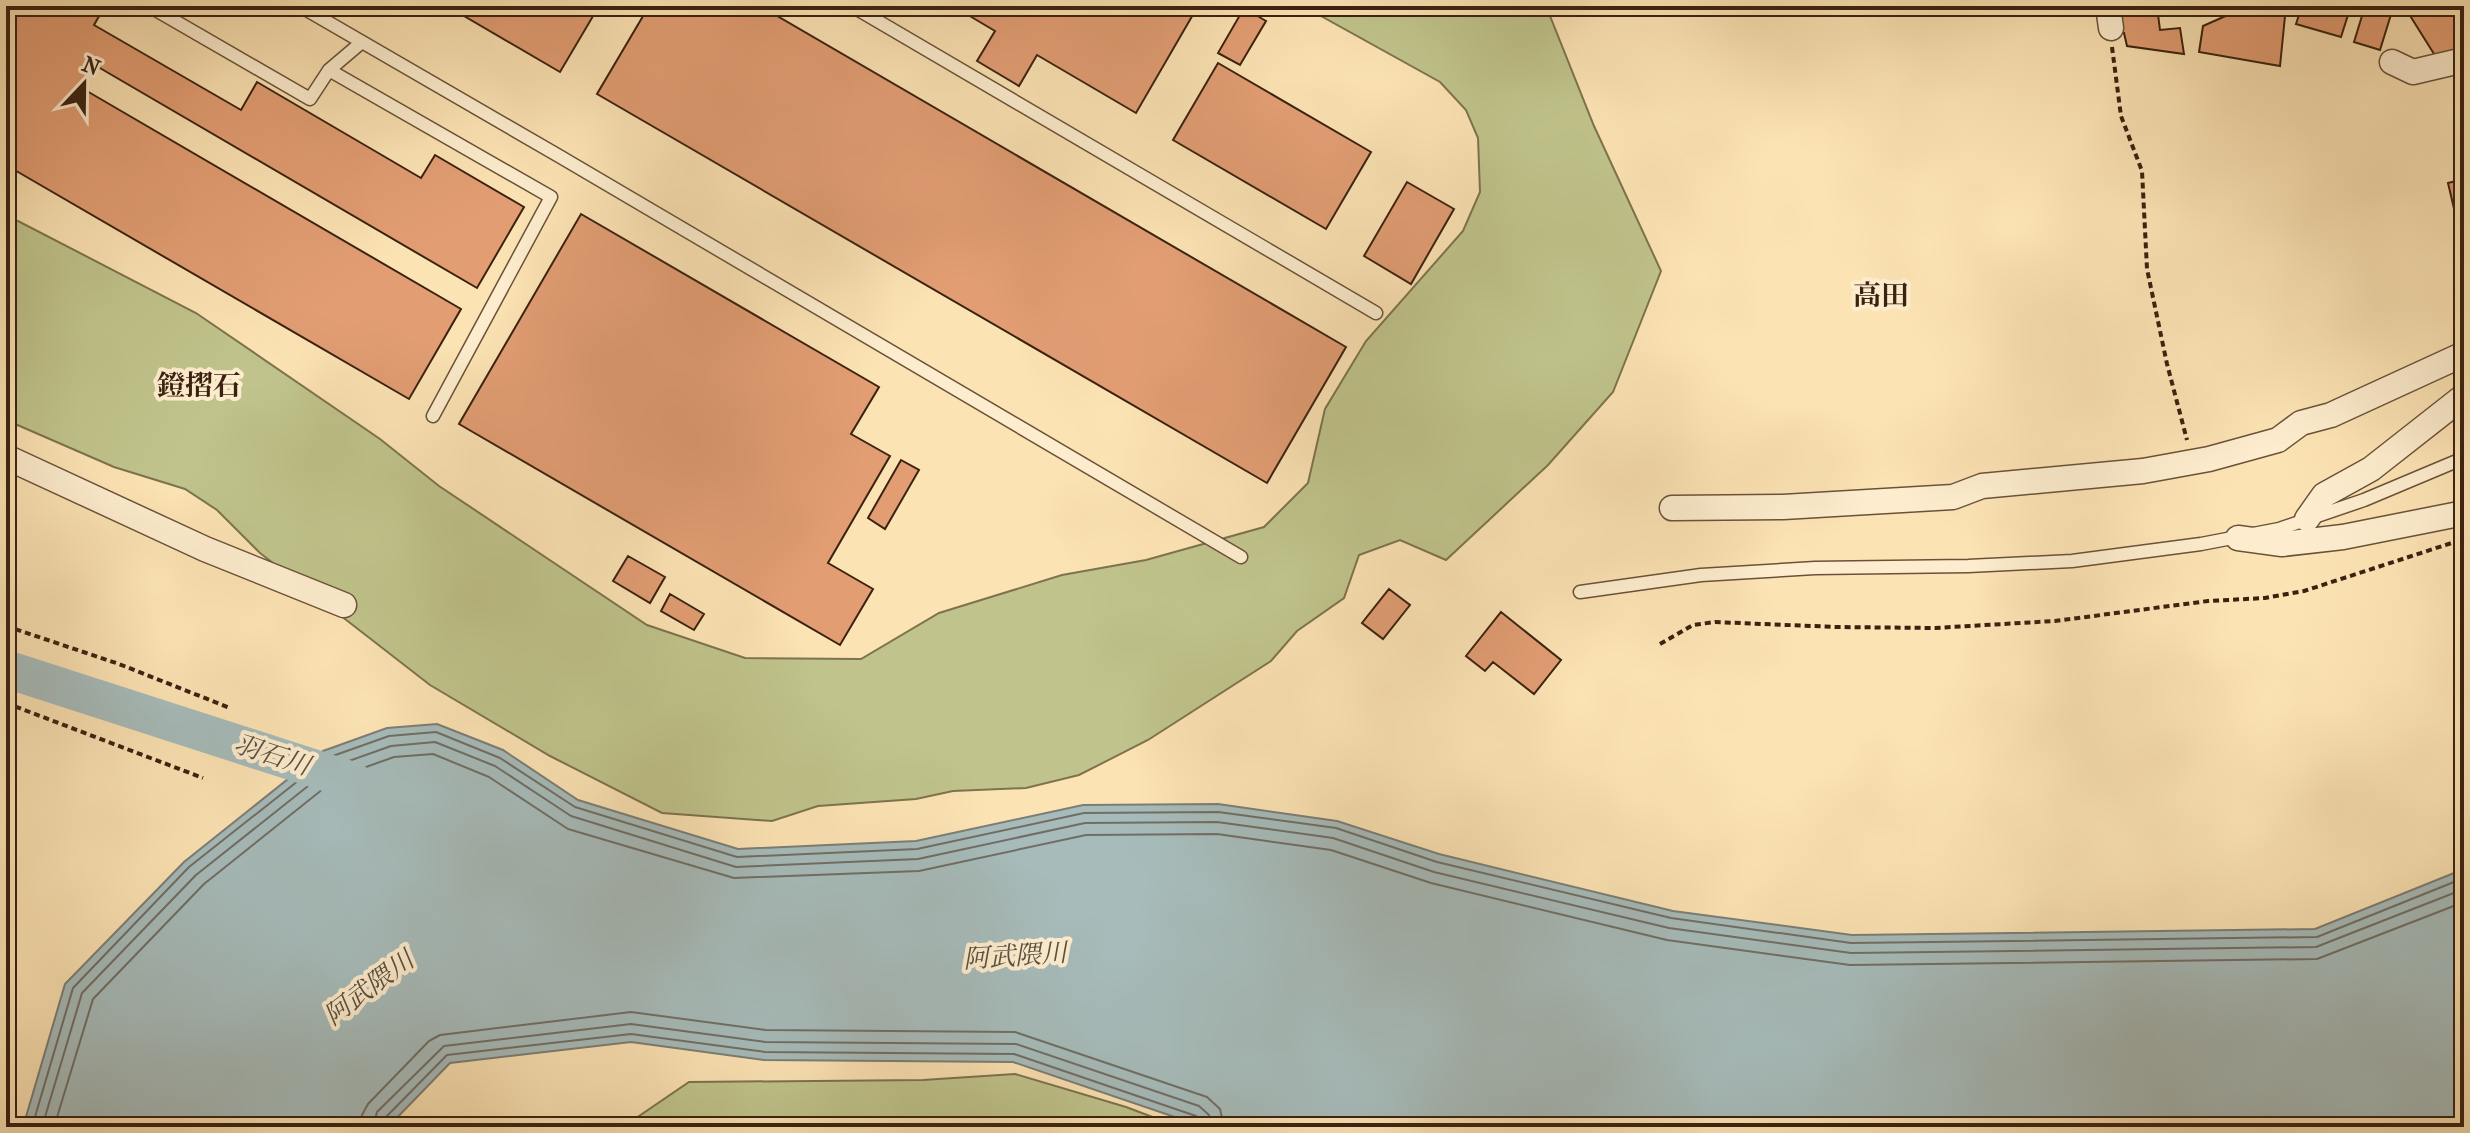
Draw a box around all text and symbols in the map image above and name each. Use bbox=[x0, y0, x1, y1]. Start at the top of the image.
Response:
north arrow bbox=[44, 44, 124, 124]
text: N bbox=[79, 51, 104, 82]
district label: 高田 bbox=[1853, 279, 1909, 312]
district label: 鐙摺石 bbox=[157, 369, 241, 402]
water label: 羽石川 bbox=[230, 728, 317, 783]
water label: 阿武隈川 bbox=[962, 937, 1071, 975]
water label: 阿武隈川 bbox=[318, 943, 422, 1032]

